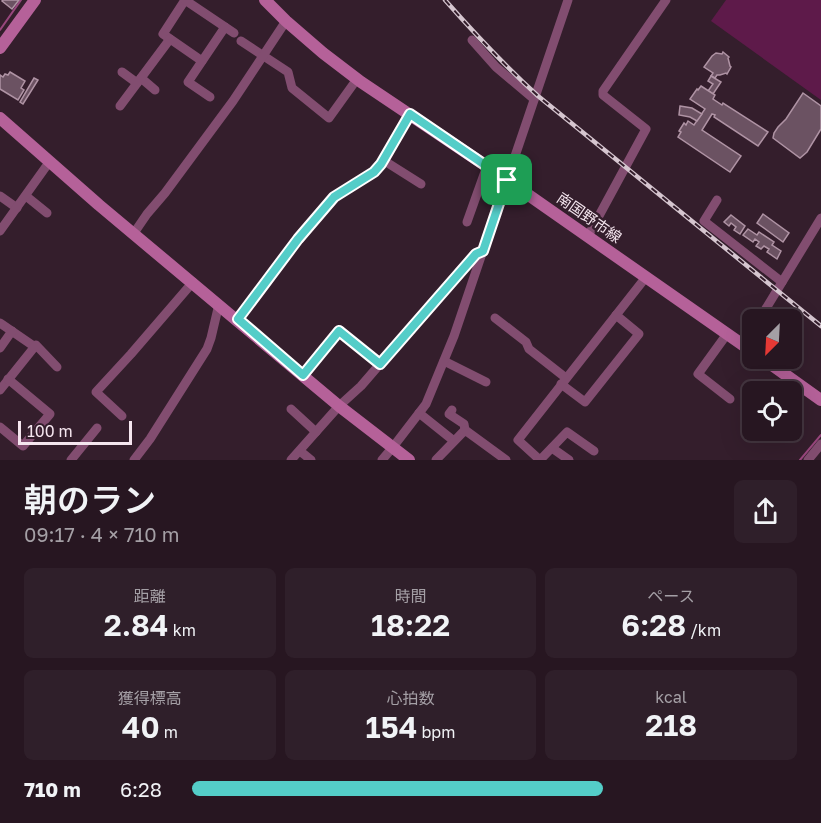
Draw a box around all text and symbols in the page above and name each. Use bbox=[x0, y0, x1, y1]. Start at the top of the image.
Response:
pin bbox=[481, 154, 532, 205]
icon: arrive bbox=[490, 163, 523, 196]
street label: 南国野市線 bbox=[554, 188, 625, 246]
north arrow bbox=[742, 309, 802, 369]
map controls bbox=[742, 309, 802, 441]
button: locate bbox=[742, 381, 802, 441]
scale bar bbox=[18, 418, 132, 445]
text: 100 m bbox=[27, 421, 73, 441]
text: 朝のラン bbox=[24, 480, 156, 519]
button: share bbox=[734, 480, 797, 543]
text: 09:17 · 4 × 710 m bbox=[24, 522, 179, 546]
text: 距離 bbox=[134, 586, 166, 606]
text: 時間 bbox=[394, 586, 427, 606]
text: ペース bbox=[648, 586, 695, 606]
text: 2.84 bbox=[104, 607, 169, 643]
text: 18:22 bbox=[371, 607, 450, 643]
text: 6:28 bbox=[621, 607, 686, 643]
text: km bbox=[169, 620, 196, 640]
text: /km bbox=[686, 620, 721, 640]
text: kcal bbox=[655, 687, 687, 707]
text: 獲得標高 bbox=[118, 688, 182, 708]
text: 心拍数 bbox=[386, 688, 435, 708]
text: 218 bbox=[645, 707, 697, 743]
text: 40 bbox=[122, 709, 160, 745]
text: 154 bbox=[366, 709, 418, 745]
text: m bbox=[160, 722, 178, 742]
text: bpm bbox=[418, 722, 455, 742]
text: 710 m bbox=[24, 777, 81, 801]
text: 6:28 bbox=[120, 777, 162, 801]

